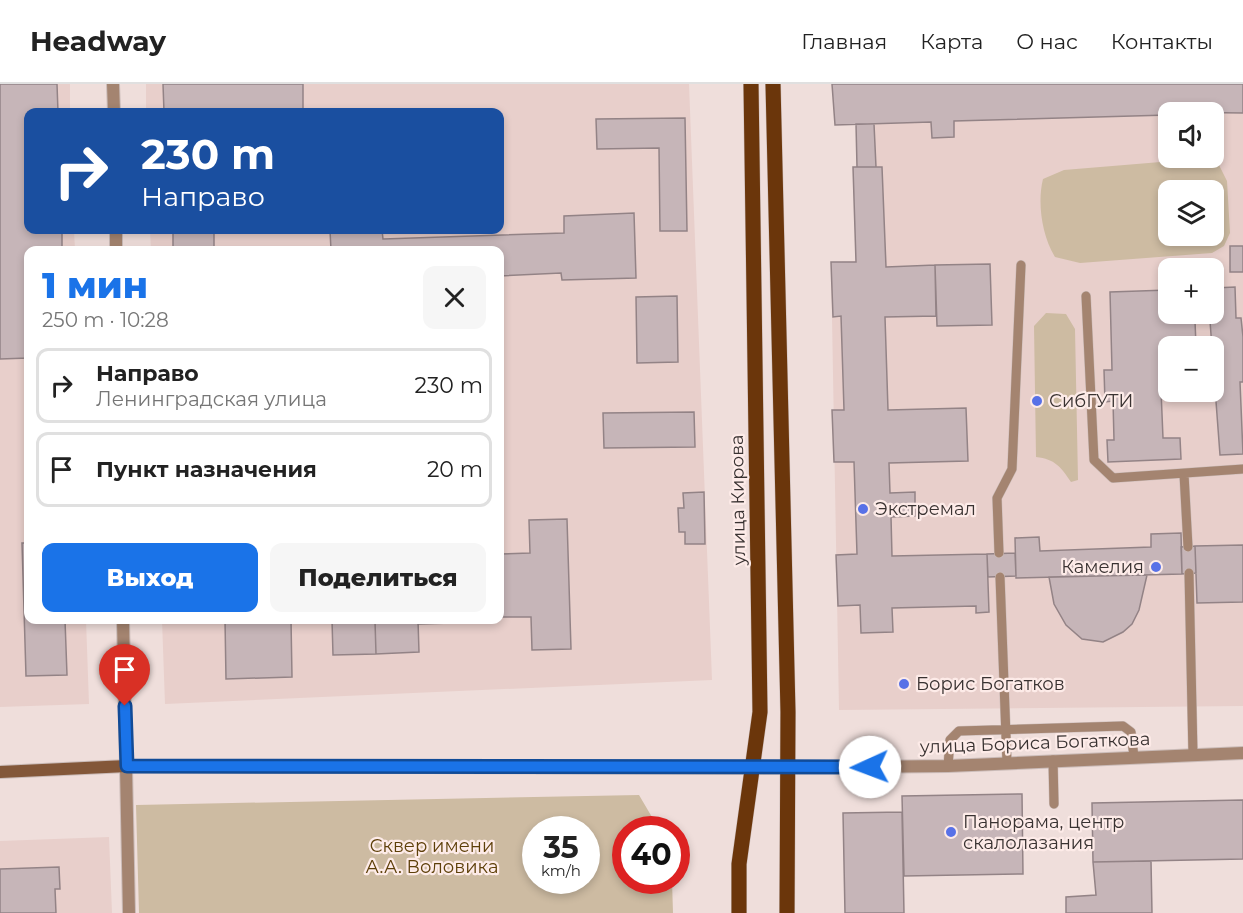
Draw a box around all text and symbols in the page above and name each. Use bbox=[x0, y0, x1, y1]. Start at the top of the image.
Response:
text: Headway bbox=[30, 24, 166, 58]
text: Главная bbox=[801, 29, 887, 54]
text: Карта bbox=[920, 29, 983, 54]
text: О нас bbox=[1016, 29, 1078, 54]
text: Контакты bbox=[1111, 29, 1213, 54]
map controls bbox=[1158, 102, 1224, 402]
button: sound bbox=[1158, 102, 1224, 168]
text: 230 m bbox=[141, 128, 275, 180]
icon: right bbox=[42, 132, 120, 210]
text: Направо bbox=[141, 180, 265, 213]
button: layers bbox=[1158, 180, 1224, 246]
button: + bbox=[1158, 258, 1224, 324]
text: 1 мин bbox=[42, 263, 148, 307]
button: close bbox=[423, 266, 486, 329]
text: 250 m · 10:28 bbox=[42, 308, 169, 332]
button: − bbox=[1158, 336, 1224, 402]
text: Направо bbox=[96, 360, 199, 387]
icon: right bbox=[45, 369, 78, 402]
text: 230 m bbox=[414, 372, 483, 399]
text: Ленинградская улица bbox=[96, 387, 327, 411]
place label: СибГУТИ bbox=[1049, 390, 1133, 412]
marker: СибГУТИ bbox=[1030, 394, 1044, 408]
street label: улица Кирова bbox=[726, 434, 750, 567]
icon: arrive bbox=[45, 453, 78, 486]
text: Пункт назначения bbox=[96, 456, 317, 483]
text: 20 m bbox=[427, 456, 483, 483]
place label: Экстремал bbox=[875, 498, 976, 520]
marker: Экстремал bbox=[856, 502, 870, 516]
button: Выход bbox=[42, 543, 258, 612]
button: Поделиться bbox=[270, 543, 486, 612]
place label: Камелия bbox=[1061, 556, 1144, 578]
marker: Камелия bbox=[1149, 560, 1163, 574]
pin bbox=[99, 644, 150, 706]
icon: arrive bbox=[108, 653, 141, 686]
place label: Борис Богатков bbox=[916, 673, 1065, 695]
marker: Борис Богатков bbox=[897, 677, 911, 691]
street label: улица Бориса Богаткова bbox=[918, 728, 1151, 758]
position arrow bbox=[838, 735, 902, 799]
place label: Панорама, центр скалолазания bbox=[963, 811, 1124, 854]
speed limit sign: 40 bbox=[612, 816, 690, 894]
marker: Панорама, центр скалолазания bbox=[944, 825, 958, 839]
text: 35 bbox=[543, 829, 579, 866]
park label: Cквер имени А.А. Воловика bbox=[366, 835, 498, 878]
text: km/h bbox=[541, 861, 581, 880]

